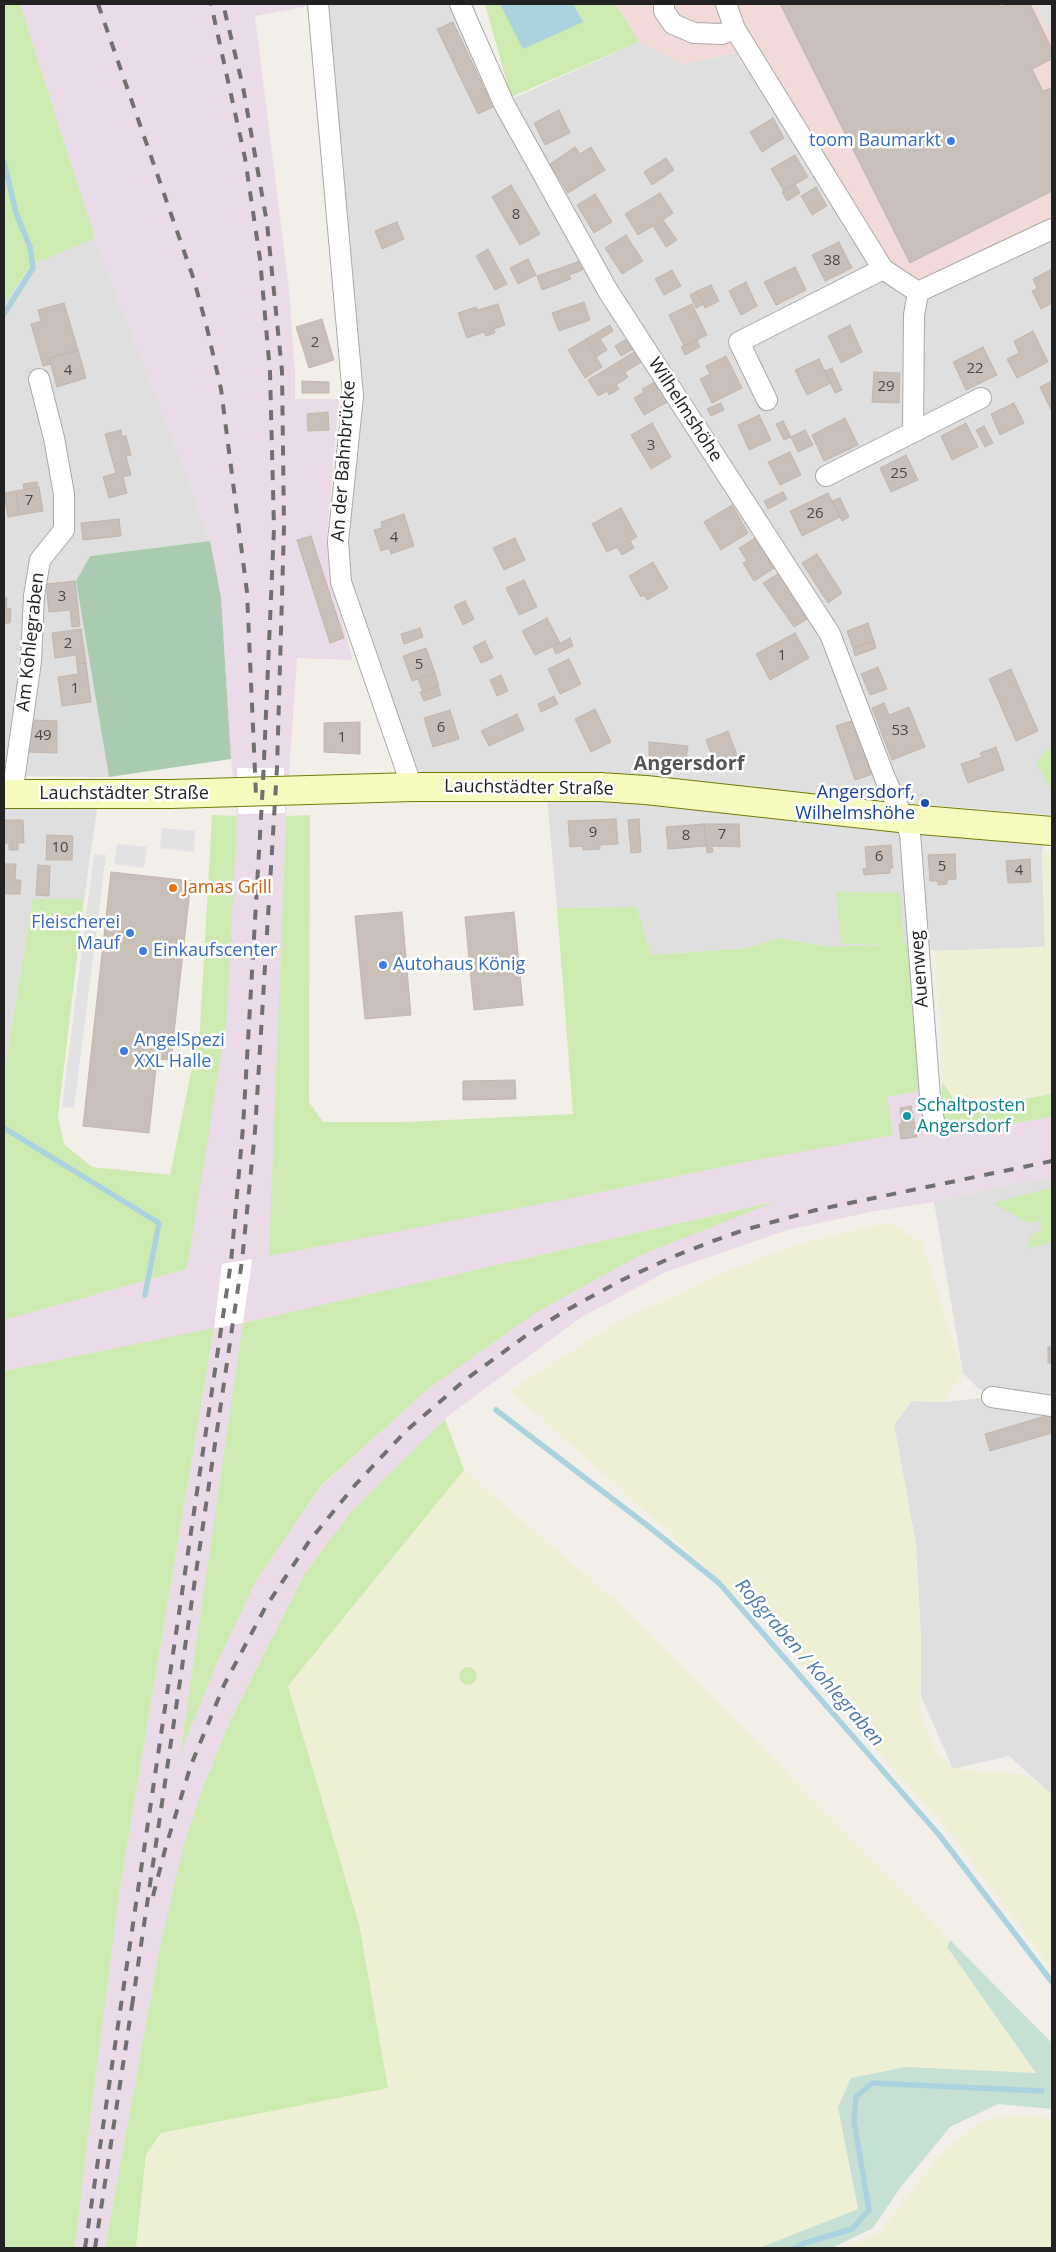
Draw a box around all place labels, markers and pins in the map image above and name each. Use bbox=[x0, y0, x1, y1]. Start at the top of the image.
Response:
place label: toom Baumarkt bbox=[809, 130, 941, 152]
marker: toom Baumarkt bbox=[945, 135, 957, 147]
place label: Angersdorf, Wilhelmshöhe bbox=[795, 782, 915, 824]
marker: Angersdorf, Wilhelmshöhe bbox=[919, 797, 931, 809]
place label: Jamas Grill bbox=[183, 877, 272, 899]
marker: Jamas Grill bbox=[167, 882, 179, 894]
place label: Fleischerei Mauf bbox=[31, 912, 120, 954]
marker: Fleischerei Mauf bbox=[124, 927, 136, 939]
place label: Einkaufscenter bbox=[153, 940, 277, 962]
marker: Einkaufscenter bbox=[137, 945, 149, 957]
place label: Autohaus König bbox=[393, 954, 525, 976]
marker: Autohaus König bbox=[377, 959, 389, 971]
place label: AngelSpezi XXL Halle bbox=[134, 1030, 225, 1072]
marker: AngelSpezi XXL Halle bbox=[118, 1045, 130, 1057]
place label: Schaltposten Angersdorf bbox=[917, 1095, 1025, 1138]
marker: Schaltposten Angersdorf bbox=[901, 1110, 913, 1122]

